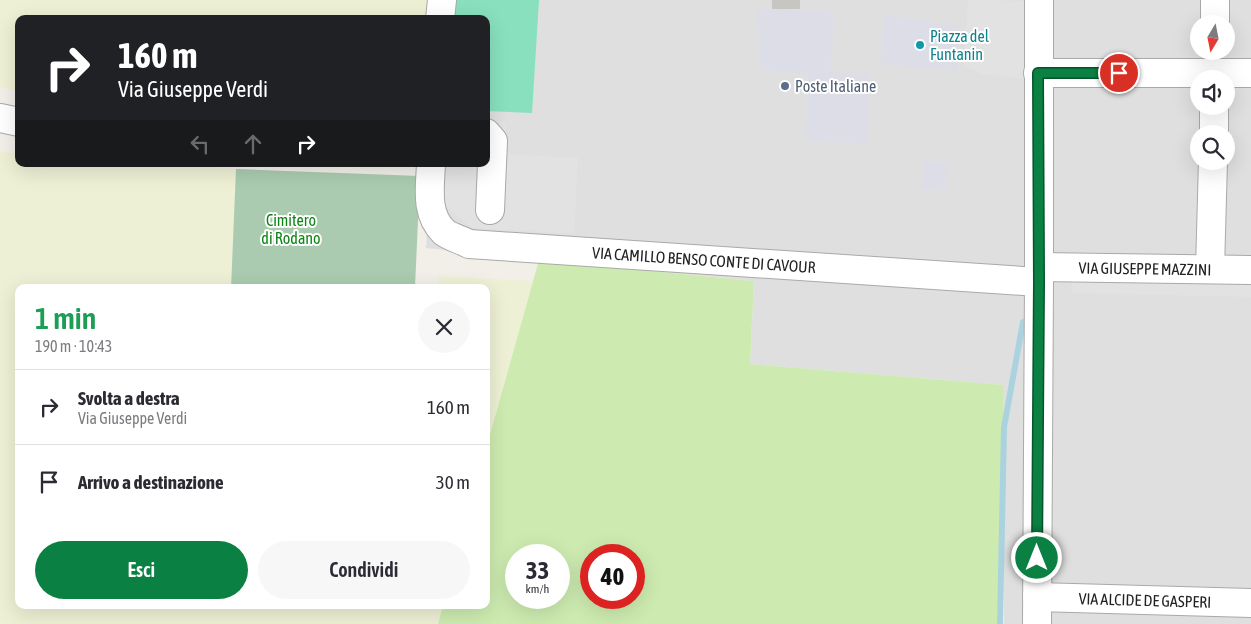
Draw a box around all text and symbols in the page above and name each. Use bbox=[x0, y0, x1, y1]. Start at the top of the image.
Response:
north arrow bbox=[1190, 15, 1235, 60]
map controls bbox=[1190, 15, 1235, 170]
place label: Piazza del Funtanin bbox=[930, 27, 990, 63]
icon: right bbox=[35, 35, 100, 100]
text: 160 m bbox=[118, 35, 197, 75]
marker: Piazza del Funtanin bbox=[914, 39, 926, 51]
pin bbox=[1098, 52, 1140, 94]
icon: arrive bbox=[1105, 59, 1133, 87]
button: sound bbox=[1190, 70, 1235, 115]
text: Via Giuseppe Verdi bbox=[118, 76, 268, 102]
place label: Poste Italiane bbox=[795, 77, 876, 95]
marker: Poste Italiane bbox=[779, 80, 791, 92]
button: search bbox=[1190, 125, 1235, 170]
icon: left bbox=[186, 130, 214, 158]
icon: ahead bbox=[239, 130, 267, 158]
icon: right bbox=[292, 130, 320, 158]
park label: Cimitero di Rodano bbox=[261, 211, 321, 247]
street label: VIA CAMILLO BENSO CONTE DI CAVOUR bbox=[592, 243, 816, 276]
street label: VIA GIUSEPPE MAZZINI bbox=[1078, 259, 1212, 278]
text: 1 min bbox=[35, 301, 96, 335]
button: close bbox=[418, 301, 470, 353]
text: 190 m · 10:43 bbox=[35, 337, 112, 355]
text: Svolta a destra bbox=[78, 387, 180, 409]
icon: right bbox=[35, 393, 63, 421]
text: 160 m bbox=[427, 396, 470, 418]
text: Via Giuseppe Verdi bbox=[78, 409, 187, 427]
icon: arrive bbox=[35, 468, 63, 496]
text: Arrivo a destinazione bbox=[78, 471, 224, 493]
text: 30 m bbox=[436, 471, 470, 493]
position arrow bbox=[1010, 531, 1062, 583]
button: Esci bbox=[35, 541, 248, 599]
button: Condividi bbox=[258, 541, 470, 599]
speed limit sign: 40 bbox=[580, 544, 645, 609]
text: 33 bbox=[526, 556, 549, 584]
text: km/h bbox=[526, 582, 549, 596]
street label: VIA ALCIDE DE GASPERI bbox=[1078, 589, 1212, 611]

